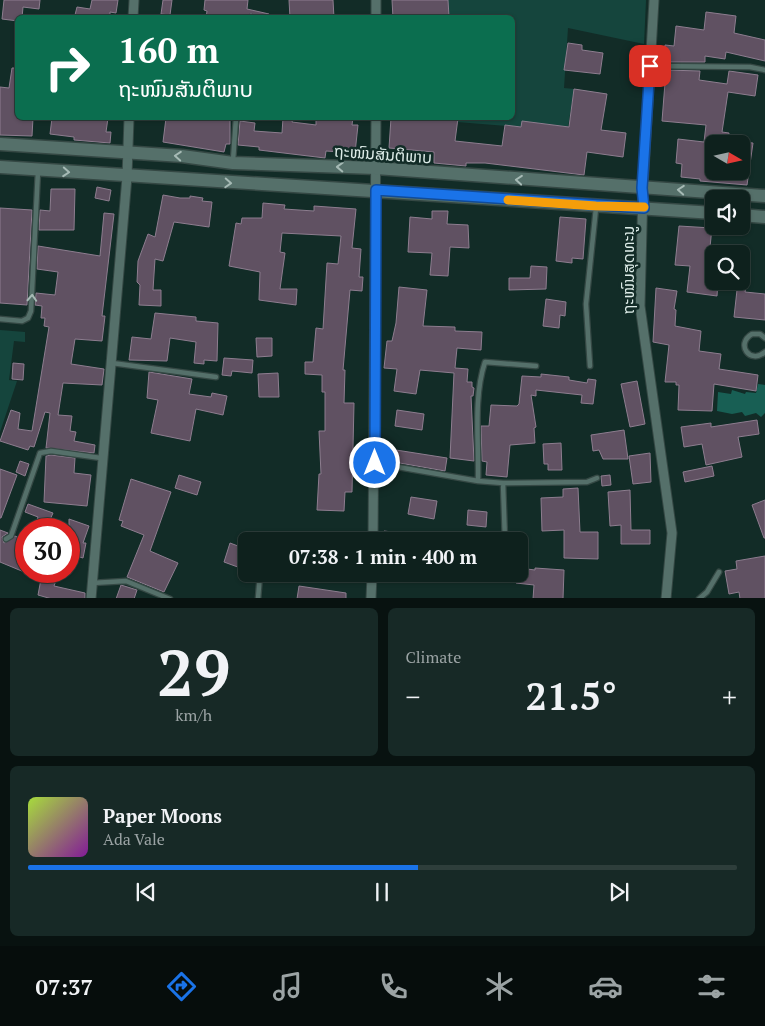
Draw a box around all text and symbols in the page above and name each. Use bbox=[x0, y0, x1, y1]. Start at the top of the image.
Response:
text: 160 m bbox=[118, 27, 219, 73]
icon: right bbox=[35, 35, 100, 100]
pin bbox=[629, 45, 671, 87]
icon: arrive bbox=[636, 52, 664, 80]
text: ຖະໜົນສັນຕິພາບ bbox=[118, 74, 253, 103]
north arrow bbox=[705, 135, 750, 180]
map controls bbox=[705, 135, 750, 290]
street label: ຖະໜົນສັນຕິພາບ bbox=[333, 140, 433, 168]
one-way arrow bbox=[174, 151, 182, 162]
one-way arrow bbox=[336, 162, 344, 172]
one-way arrow bbox=[62, 166, 70, 177]
one-way arrow bbox=[515, 175, 523, 186]
one-way arrow bbox=[224, 178, 232, 189]
one-way arrow bbox=[677, 185, 685, 196]
button: sound bbox=[705, 190, 750, 235]
street label: ຖະໜົນສຸດທະນູ bbox=[617, 226, 639, 314]
button: search bbox=[705, 245, 750, 290]
one-way arrow bbox=[26, 294, 37, 302]
position arrow bbox=[348, 436, 400, 488]
speed limit sign: 30 bbox=[15, 518, 80, 583]
text: 07:38 · 1 min · 400 m bbox=[289, 544, 477, 569]
text: 29 bbox=[157, 628, 230, 715]
text: Climate bbox=[406, 646, 461, 668]
text: 21.5° bbox=[526, 671, 617, 721]
text: − bbox=[406, 678, 420, 715]
text: + bbox=[722, 678, 737, 715]
text: km/h bbox=[175, 704, 212, 726]
text: Paper Moons bbox=[103, 803, 222, 828]
text: Ada Vale bbox=[103, 828, 165, 850]
icon: previous bbox=[132, 878, 160, 906]
icon: pause bbox=[368, 878, 396, 906]
icon: next bbox=[605, 878, 633, 906]
icon: directions bbox=[164, 969, 199, 1004]
icon: music bbox=[270, 969, 305, 1004]
icon: phone bbox=[376, 969, 411, 1004]
icon: climate bbox=[482, 969, 517, 1004]
icon: car bbox=[588, 969, 623, 1004]
icon: filters bbox=[694, 969, 729, 1004]
text: 07:37 bbox=[36, 972, 93, 1001]

